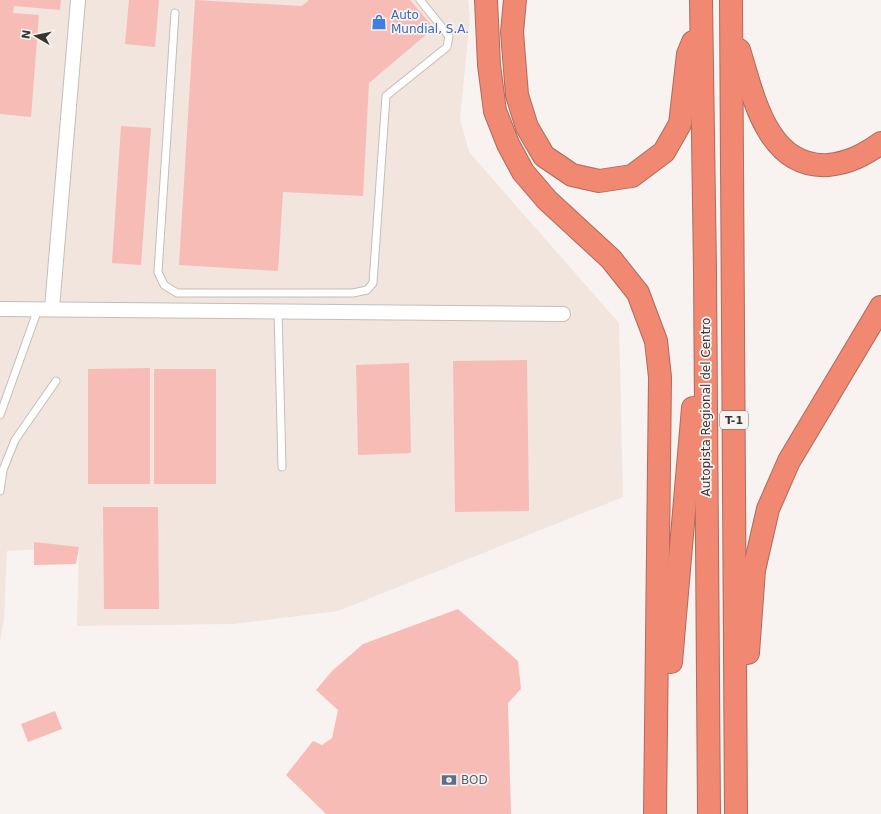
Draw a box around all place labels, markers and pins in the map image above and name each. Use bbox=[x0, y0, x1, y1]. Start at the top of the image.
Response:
place label: Auto Mundial, S.A. bbox=[391, 8, 469, 36]
shop icon: Auto Mundial, S.A. bbox=[370, 13, 388, 31]
bank icon: BOD bbox=[440, 771, 458, 789]
place label: BOD bbox=[461, 773, 488, 787]

